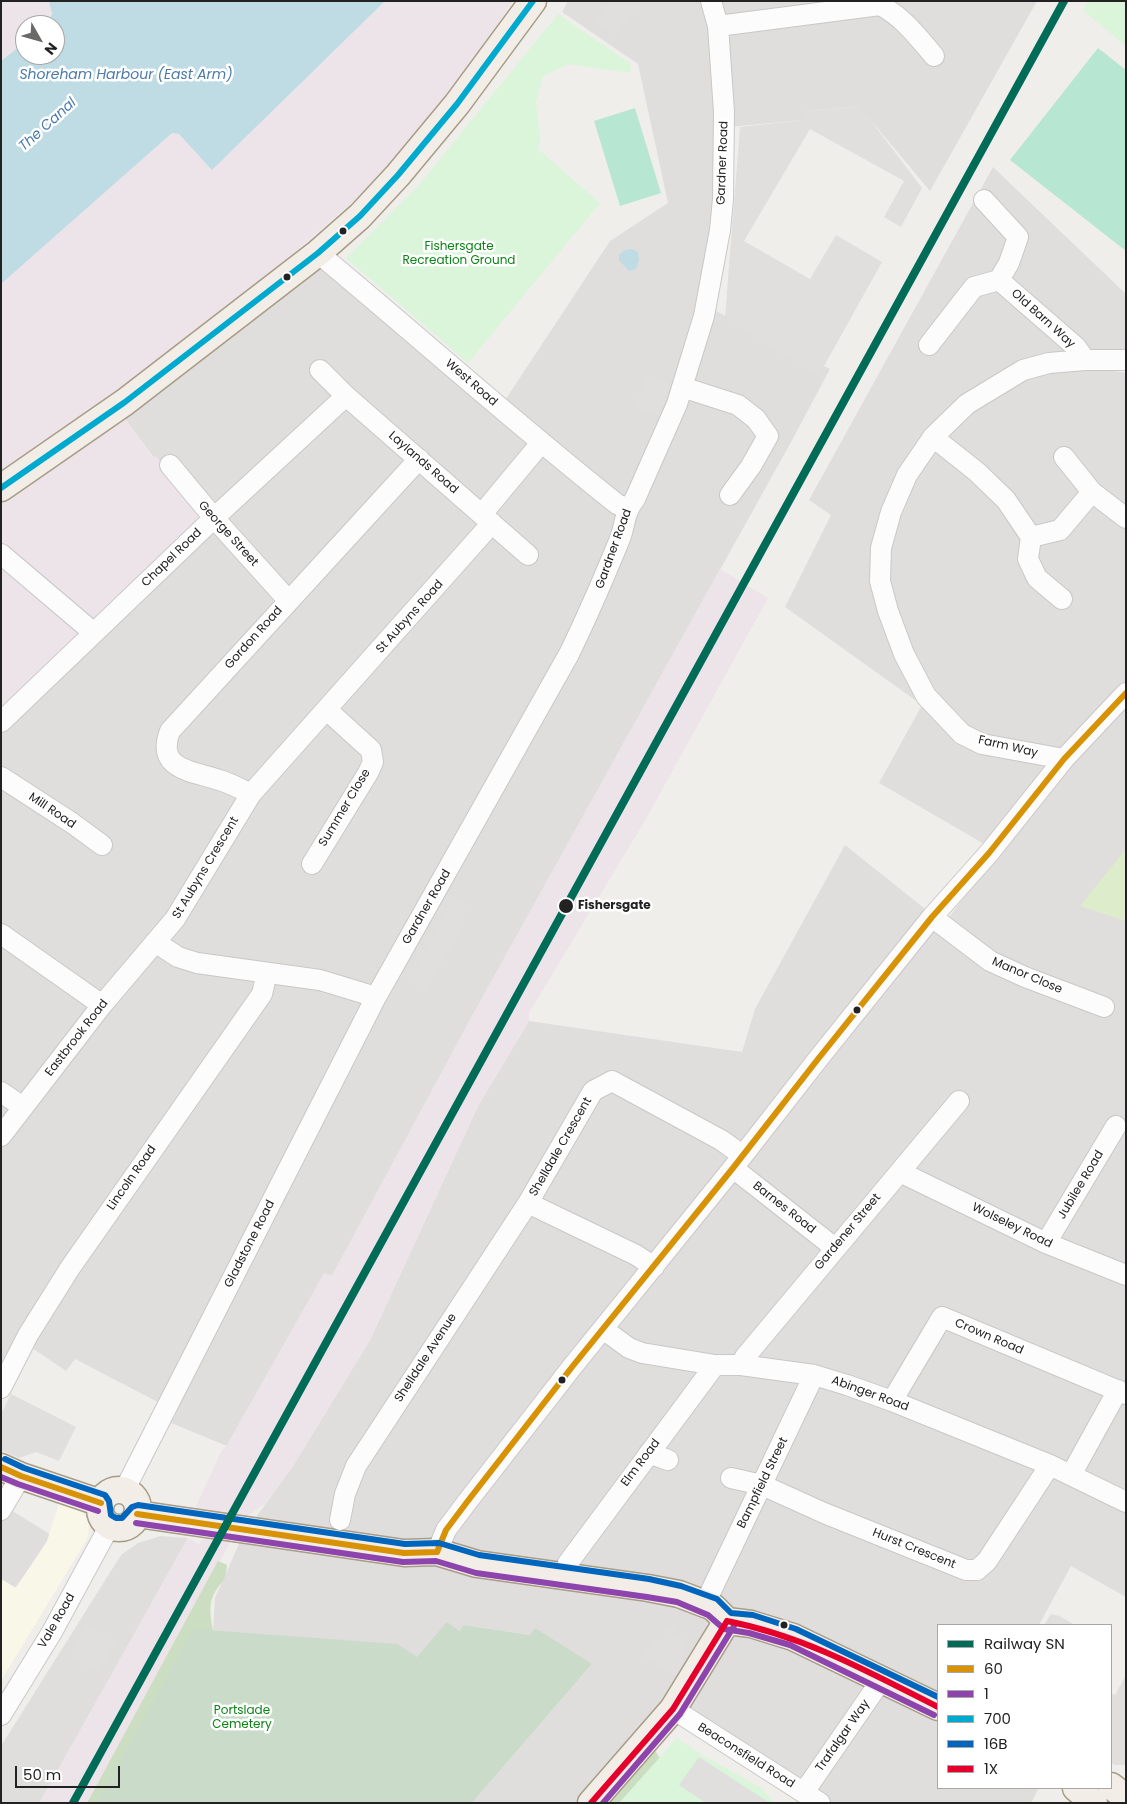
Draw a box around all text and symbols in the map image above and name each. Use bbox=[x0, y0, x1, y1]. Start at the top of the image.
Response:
north arrow bbox=[15, 15, 65, 65]
text: N bbox=[40, 38, 62, 59]
water label: Shoreham Harbour (East Arm) bbox=[19, 67, 233, 83]
water label: The Canal bbox=[16, 95, 80, 155]
street label: Gardner Road bbox=[714, 121, 732, 205]
unlabelled marker bbox=[338, 226, 348, 236]
park label: Fishersgate Recreation Ground bbox=[403, 240, 515, 268]
unlabelled marker bbox=[282, 272, 292, 282]
street label: Old Barn Way bbox=[1008, 287, 1078, 351]
street label: West Road bbox=[442, 357, 500, 409]
street label: Laylands Road bbox=[385, 429, 461, 497]
street label: George Street bbox=[195, 498, 261, 570]
street label: Gardner Road bbox=[593, 507, 635, 591]
street label: Chapel Road bbox=[139, 526, 205, 590]
street label: St Aubyns Road bbox=[373, 577, 447, 657]
street label: Gordon Road bbox=[222, 604, 286, 672]
street label: Farm Way bbox=[977, 733, 1039, 761]
street label: Summer Close bbox=[316, 767, 374, 849]
street label: Mill Road bbox=[26, 790, 78, 832]
street label: St Aubyns Crescent bbox=[170, 814, 242, 922]
street label: Gardner Road bbox=[400, 867, 454, 947]
marker: Fishersgate bbox=[557, 897, 575, 915]
place label: Fishersgate bbox=[578, 899, 651, 913]
street label: Manor Close bbox=[990, 955, 1064, 997]
street label: Eastbrook Road bbox=[43, 997, 111, 1079]
unlabelled marker bbox=[852, 1005, 862, 1015]
street label: Shelldale Crescent bbox=[527, 1095, 595, 1199]
street label: Lincoln Road bbox=[104, 1143, 160, 1213]
street label: Jubilee Road bbox=[1055, 1148, 1107, 1222]
street label: Barnes Road bbox=[750, 1179, 818, 1237]
street label: Gardener Street bbox=[812, 1191, 884, 1273]
street label: Gladstone Road bbox=[222, 1198, 278, 1290]
street label: Wolseley Road bbox=[969, 1200, 1055, 1252]
street label: Shelldale Avenue bbox=[392, 1311, 460, 1405]
street label: Crown Road bbox=[952, 1316, 1026, 1358]
street label: Abinger Road bbox=[829, 1373, 911, 1415]
unlabelled marker bbox=[557, 1375, 567, 1385]
street label: Bampfield Street bbox=[735, 1435, 791, 1531]
street label: Elm Road bbox=[618, 1436, 664, 1490]
street label: Hurst Crescent bbox=[870, 1526, 958, 1572]
street label: Vale Road bbox=[36, 1591, 78, 1651]
unlabelled marker bbox=[779, 1620, 789, 1630]
legend bbox=[937, 1624, 1112, 1789]
text: Railway SN bbox=[984, 1633, 1065, 1654]
text: 60 bbox=[984, 1658, 1003, 1679]
text: 1 bbox=[984, 1683, 989, 1704]
street label: Trafalgar Way bbox=[813, 1697, 873, 1775]
park label: Portslade Cemetery bbox=[212, 1704, 272, 1732]
text: 700 bbox=[984, 1708, 1011, 1729]
street label: Beaconsfield Road bbox=[695, 1720, 797, 1792]
text: 16B bbox=[984, 1733, 1008, 1754]
scale bar bbox=[18, 1756, 122, 1788]
text: 1X bbox=[984, 1758, 998, 1779]
text: 50 m bbox=[23, 1764, 61, 1785]

